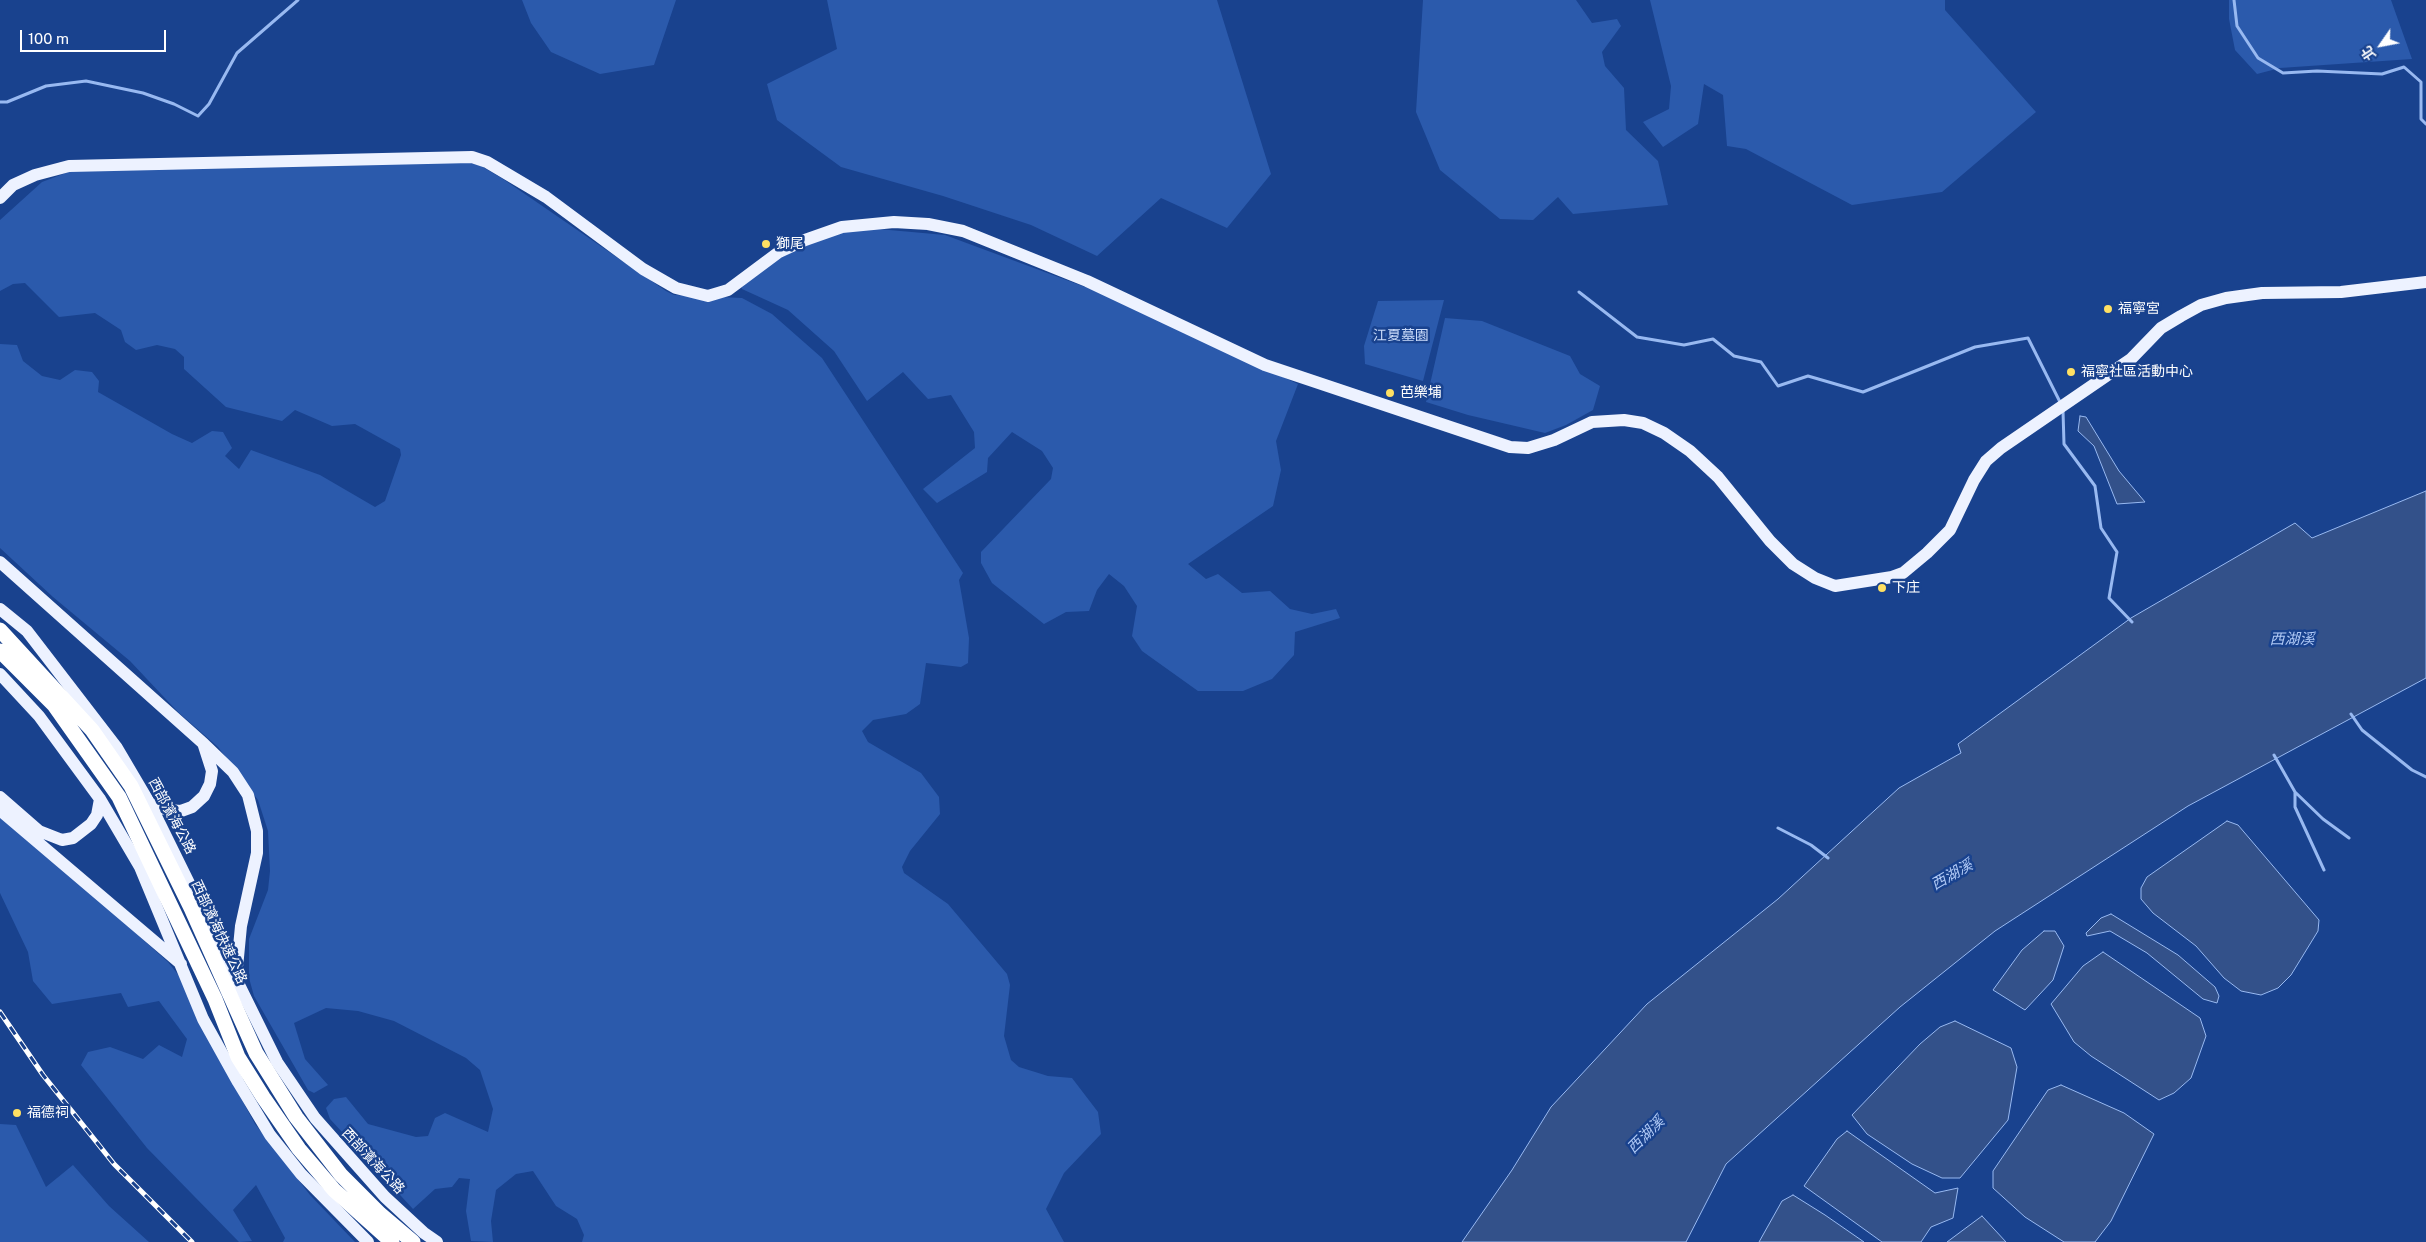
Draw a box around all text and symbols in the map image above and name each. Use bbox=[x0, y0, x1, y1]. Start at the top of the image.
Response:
scale bar bbox=[22, 20, 169, 52]
north arrow bbox=[2356, 20, 2406, 70]
text: 100 m bbox=[28, 30, 69, 47]
text: 北 bbox=[2358, 43, 2379, 63]
place label: 獅尾 bbox=[776, 236, 804, 252]
marker: 獅尾 bbox=[760, 238, 772, 250]
place label: 福寧宮 bbox=[2118, 301, 2160, 317]
marker: 福寧宮 bbox=[2102, 303, 2114, 315]
park label: 江夏墓園 bbox=[1373, 328, 1429, 344]
place label: 福寧社區活動中心 bbox=[2081, 364, 2193, 380]
marker: 福寧社區活動中心 bbox=[2065, 366, 2077, 378]
place label: 芭樂埔 bbox=[1400, 385, 1442, 401]
marker: 芭樂埔 bbox=[1384, 387, 1396, 399]
place label: 下庄 bbox=[1892, 580, 1920, 596]
marker: 下庄 bbox=[1876, 582, 1888, 594]
water label: 西湖溪 bbox=[2270, 630, 2314, 648]
street label: 西部濱海公路 bbox=[145, 775, 199, 857]
water label: 西湖溪 bbox=[1928, 856, 1976, 894]
street label: 西部濱海快速公路 bbox=[188, 878, 250, 986]
place label: 福德祠 bbox=[27, 1105, 69, 1121]
marker: 福德祠 bbox=[11, 1107, 23, 1119]
water label: 西湖溪 bbox=[1624, 1113, 1668, 1157]
street label: 西部濱海公路 bbox=[338, 1125, 408, 1197]

